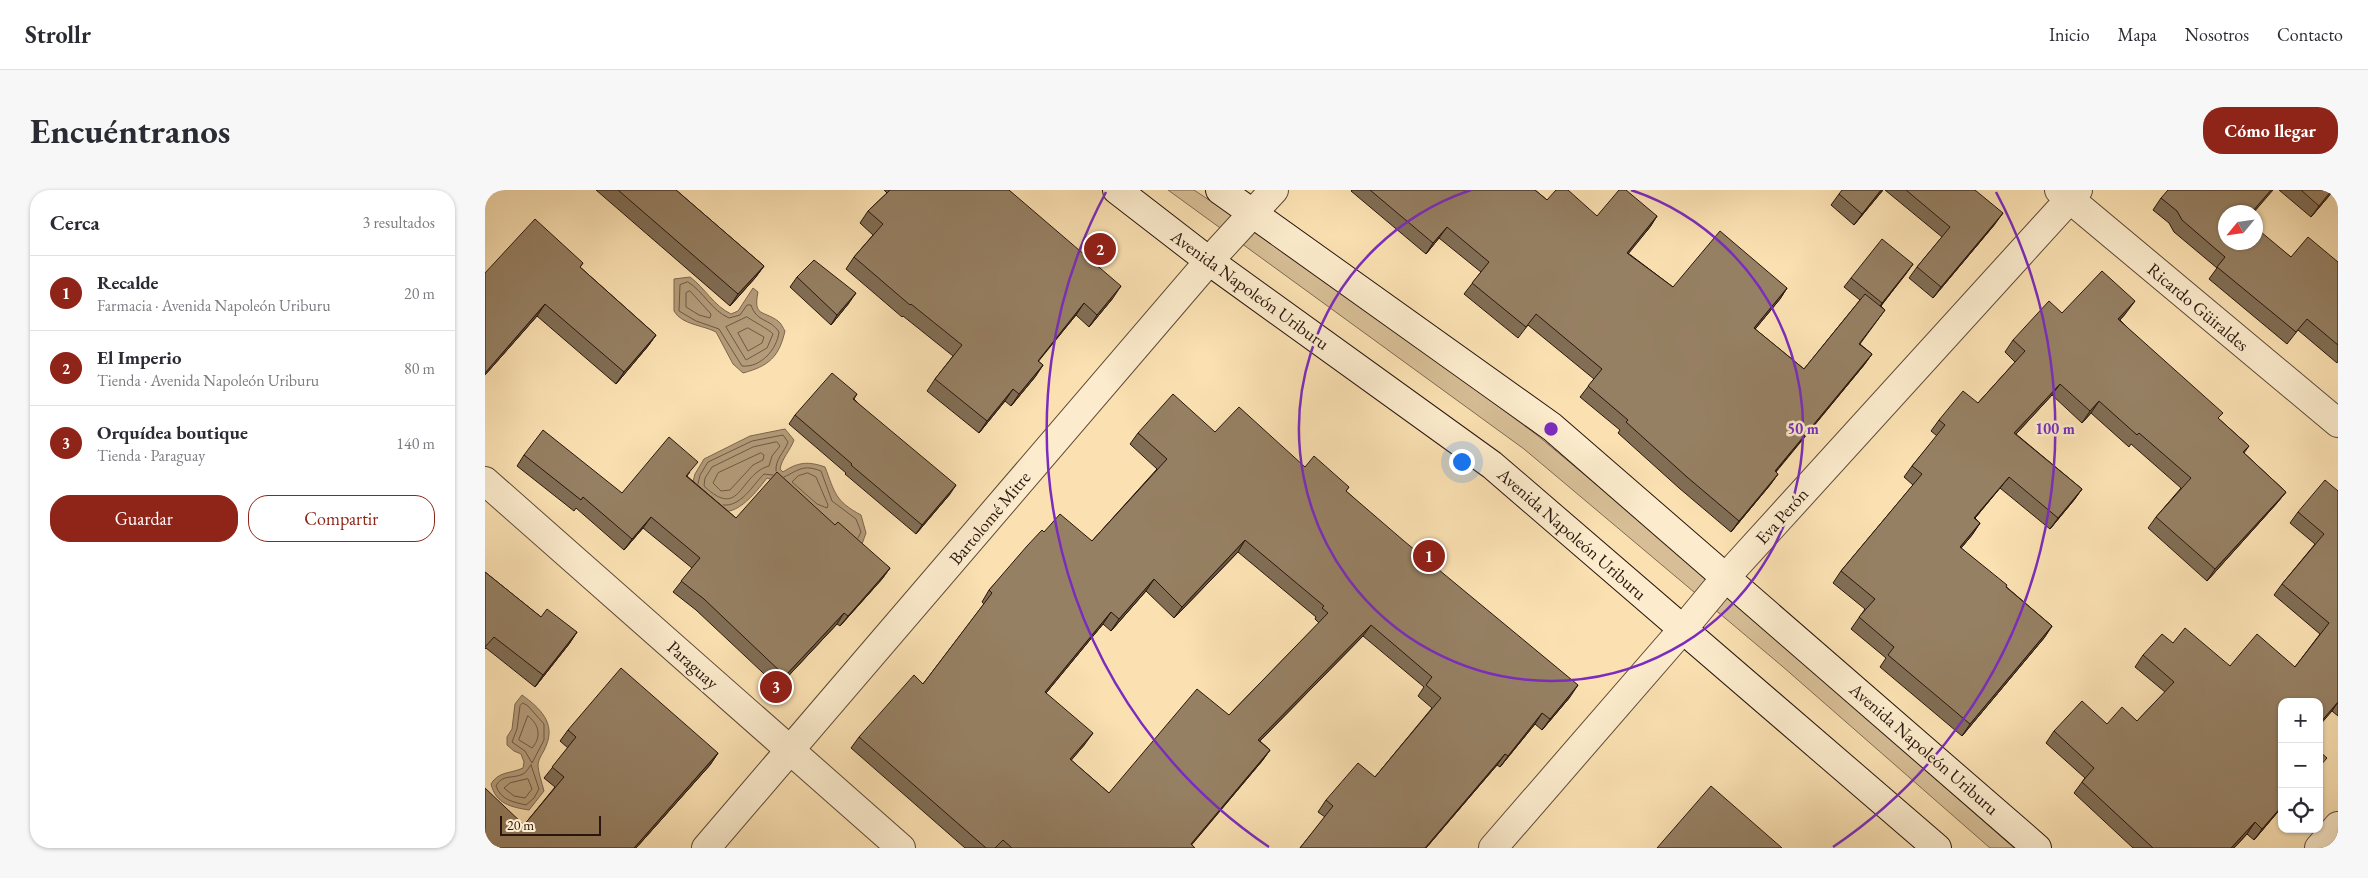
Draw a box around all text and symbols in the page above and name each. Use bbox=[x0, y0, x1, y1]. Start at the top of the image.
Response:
text: Strollr bbox=[25, 19, 91, 50]
text: Inicio bbox=[2049, 23, 2090, 46]
text: Mapa bbox=[2118, 23, 2157, 46]
text: Nosotros bbox=[2185, 23, 2249, 46]
text: Contacto bbox=[2277, 23, 2343, 46]
button: Cómo llegar bbox=[2203, 107, 2338, 154]
text: Encuéntranos bbox=[30, 108, 230, 153]
north arrow bbox=[2218, 205, 2263, 250]
text: Cerca bbox=[50, 209, 100, 236]
text: 3 resultados bbox=[363, 212, 435, 233]
street label: Avenida Napoleón Uriburu bbox=[1166, 224, 1334, 355]
pin: 2 bbox=[1084, 230, 1116, 268]
street label: Ricardo Güiraldes bbox=[2143, 257, 2254, 356]
text: Recalde bbox=[97, 270, 158, 295]
text: 1 bbox=[62, 283, 70, 304]
text: 20 m bbox=[404, 283, 435, 304]
text: Farmacia · Avenida Napoleón Uriburu bbox=[97, 295, 331, 316]
text: El Imperio bbox=[97, 345, 182, 370]
text: 2 bbox=[62, 358, 70, 379]
text: 80 m bbox=[404, 358, 435, 379]
text: Tienda · Avenida Napoleón Uriburu bbox=[97, 370, 319, 391]
text: 50 m bbox=[1787, 419, 1819, 438]
text: 100 m bbox=[2035, 419, 2075, 438]
text: Orquídea boutique bbox=[97, 420, 248, 445]
centre of rings bbox=[1542, 420, 1560, 438]
text: 3 bbox=[62, 433, 70, 454]
text: 140 m bbox=[396, 433, 435, 454]
text: Tienda · Paraguay bbox=[97, 445, 205, 466]
your location bbox=[1449, 449, 1475, 475]
street label: Avenida Napoleón Uriburu bbox=[1492, 462, 1652, 605]
street label: Bartolomé Mitre bbox=[944, 466, 1035, 569]
street label: Eva Perón bbox=[1750, 482, 1813, 549]
button: Guardar bbox=[50, 495, 238, 542]
button: Compartir bbox=[248, 495, 435, 542]
pin: 1 bbox=[1413, 537, 1445, 575]
street label: Paraguay bbox=[663, 635, 724, 694]
pin: 3 bbox=[760, 668, 792, 706]
street label: Avenida Napoleón Uriburu bbox=[1844, 677, 2004, 820]
map controls bbox=[2278, 698, 2323, 833]
button: + bbox=[2278, 698, 2323, 743]
button: − bbox=[2278, 743, 2323, 788]
button: locate bbox=[2278, 788, 2323, 833]
scale bar bbox=[500, 813, 601, 836]
text: 20 m bbox=[507, 816, 534, 834]

